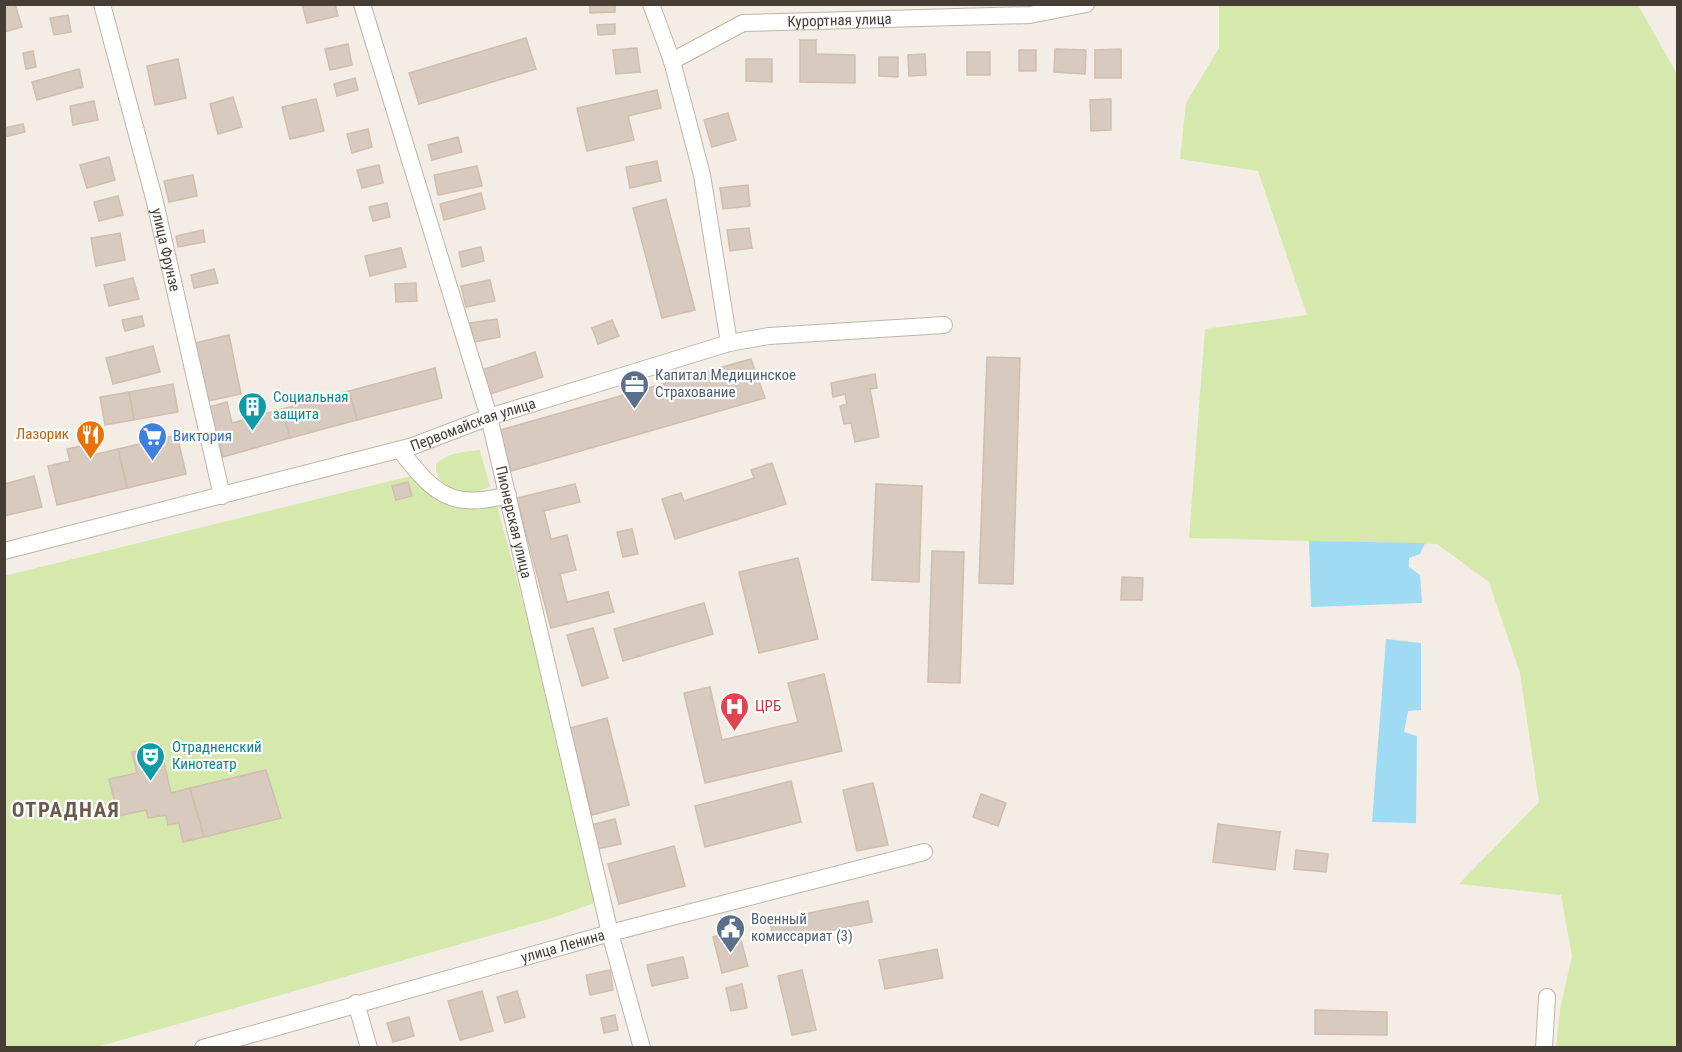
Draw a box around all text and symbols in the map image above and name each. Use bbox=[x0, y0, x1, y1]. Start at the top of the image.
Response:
street label: Курортная улица bbox=[787, 10, 892, 31]
street label: улица Фрунзе bbox=[148, 206, 184, 293]
place label: Капитал Медицинское Страхование bbox=[655, 366, 796, 401]
office icon: Капитал Медицинское Страхование bbox=[618, 368, 650, 410]
place label: Социальная защита bbox=[273, 388, 349, 423]
building icon: Социальная защита bbox=[236, 390, 268, 432]
street label: Первомайская улица bbox=[408, 394, 538, 455]
restaurant icon: Лазорик bbox=[74, 418, 106, 460]
supermarket icon: Виктория bbox=[136, 420, 168, 462]
place label: Лазорик bbox=[16, 425, 69, 443]
place label: Виктория bbox=[173, 427, 232, 445]
street label: Пионерская улица bbox=[492, 464, 536, 580]
hospital icon: ЦРБ bbox=[718, 690, 750, 732]
place label: ЦРБ bbox=[755, 697, 781, 715]
place label: Отрадненский Кинотеатр bbox=[172, 738, 262, 773]
theatre icon: Отрадненский Кинотеатр bbox=[135, 740, 167, 782]
district label: ОТРАДНАЯ bbox=[12, 798, 120, 822]
place label: Военный комиссариат (3) bbox=[751, 910, 853, 945]
public building icon: Военный комиссариат (3) bbox=[714, 912, 746, 954]
street label: улица Ленина bbox=[519, 926, 607, 967]

